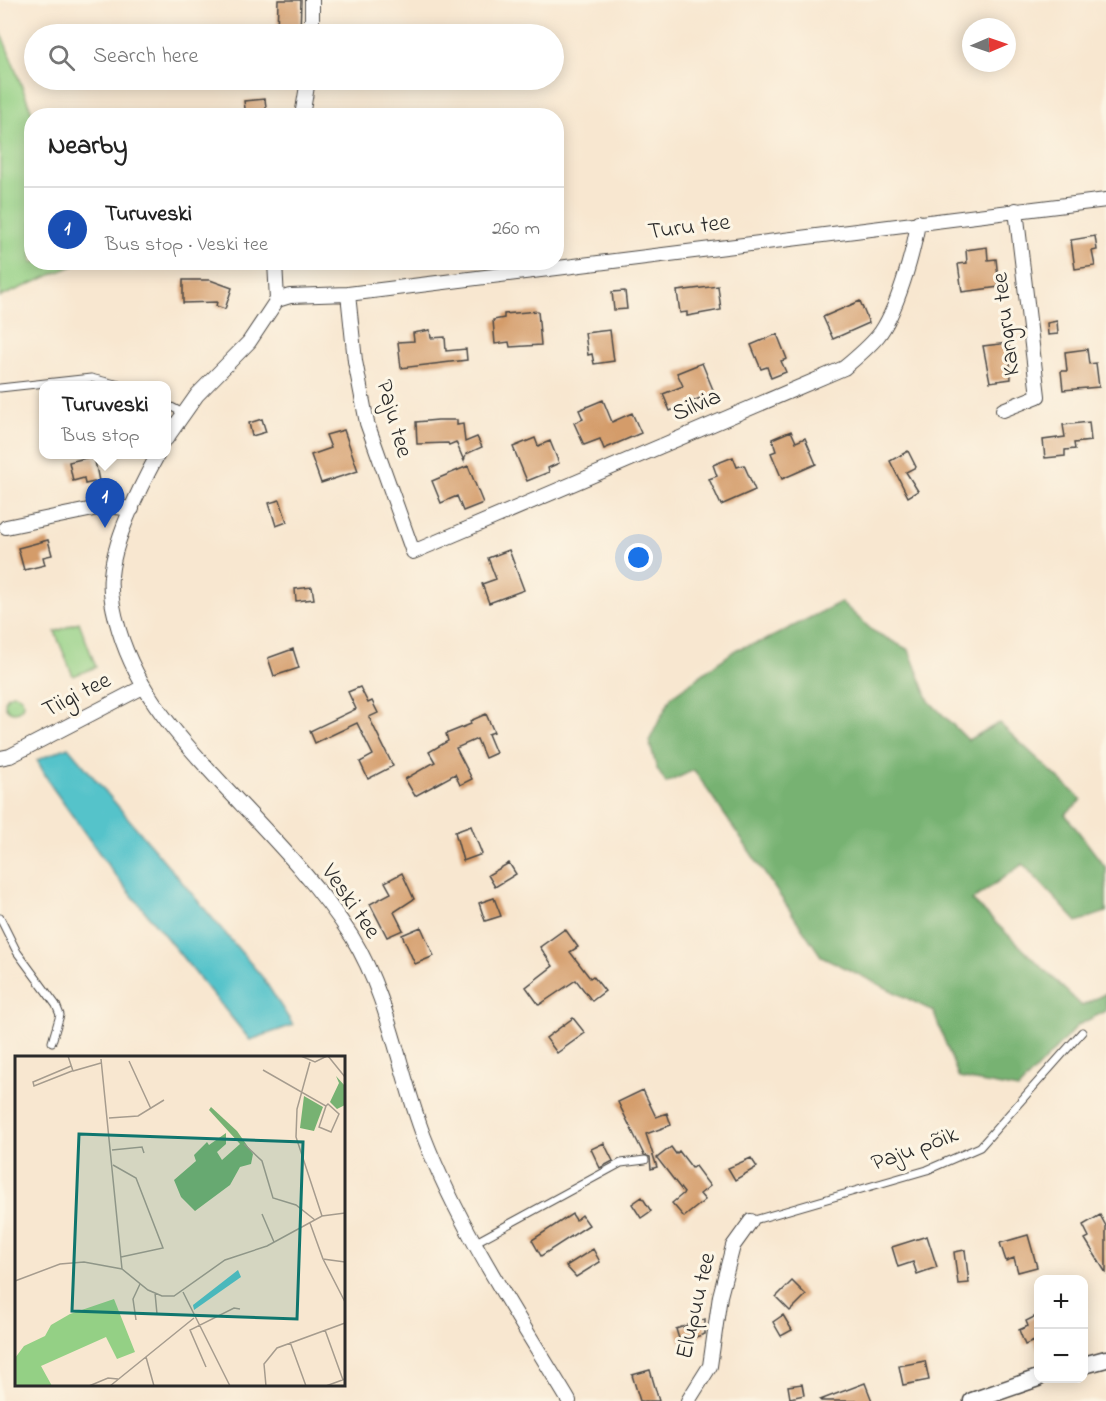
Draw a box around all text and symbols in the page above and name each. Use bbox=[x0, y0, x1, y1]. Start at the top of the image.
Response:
north arrow bbox=[962, 18, 1016, 72]
search box bbox=[24, 24, 564, 90]
icon: search bbox=[45, 41, 78, 74]
text: Search here bbox=[93, 41, 198, 73]
text: Nearby bbox=[48, 128, 127, 166]
text: Turuveski bbox=[105, 199, 192, 231]
street label: Turu tee bbox=[646, 206, 732, 250]
text: 1 bbox=[64, 215, 71, 244]
text: 260 m bbox=[492, 215, 540, 244]
text: Bus stop · Veski tee bbox=[105, 231, 268, 260]
street label: Kangru tee bbox=[983, 270, 1031, 378]
street label: Paju tee bbox=[365, 376, 421, 462]
street label: Silvia bbox=[667, 380, 727, 432]
popup bbox=[39, 381, 171, 459]
text: Turuveski bbox=[62, 390, 148, 422]
text: Bus stop bbox=[62, 422, 140, 451]
pin: 1 bbox=[86, 478, 124, 528]
your location bbox=[624, 543, 653, 572]
street label: Tiigi tee bbox=[36, 664, 118, 728]
street label: Veski tee bbox=[311, 856, 389, 947]
inset map bbox=[15, 1056, 345, 1386]
street label: Paju põik bbox=[867, 1118, 964, 1182]
street label: Elupuu tee bbox=[668, 1249, 726, 1363]
map controls bbox=[1034, 1275, 1088, 1383]
button: + bbox=[1034, 1275, 1088, 1329]
button: − bbox=[1034, 1329, 1088, 1383]

